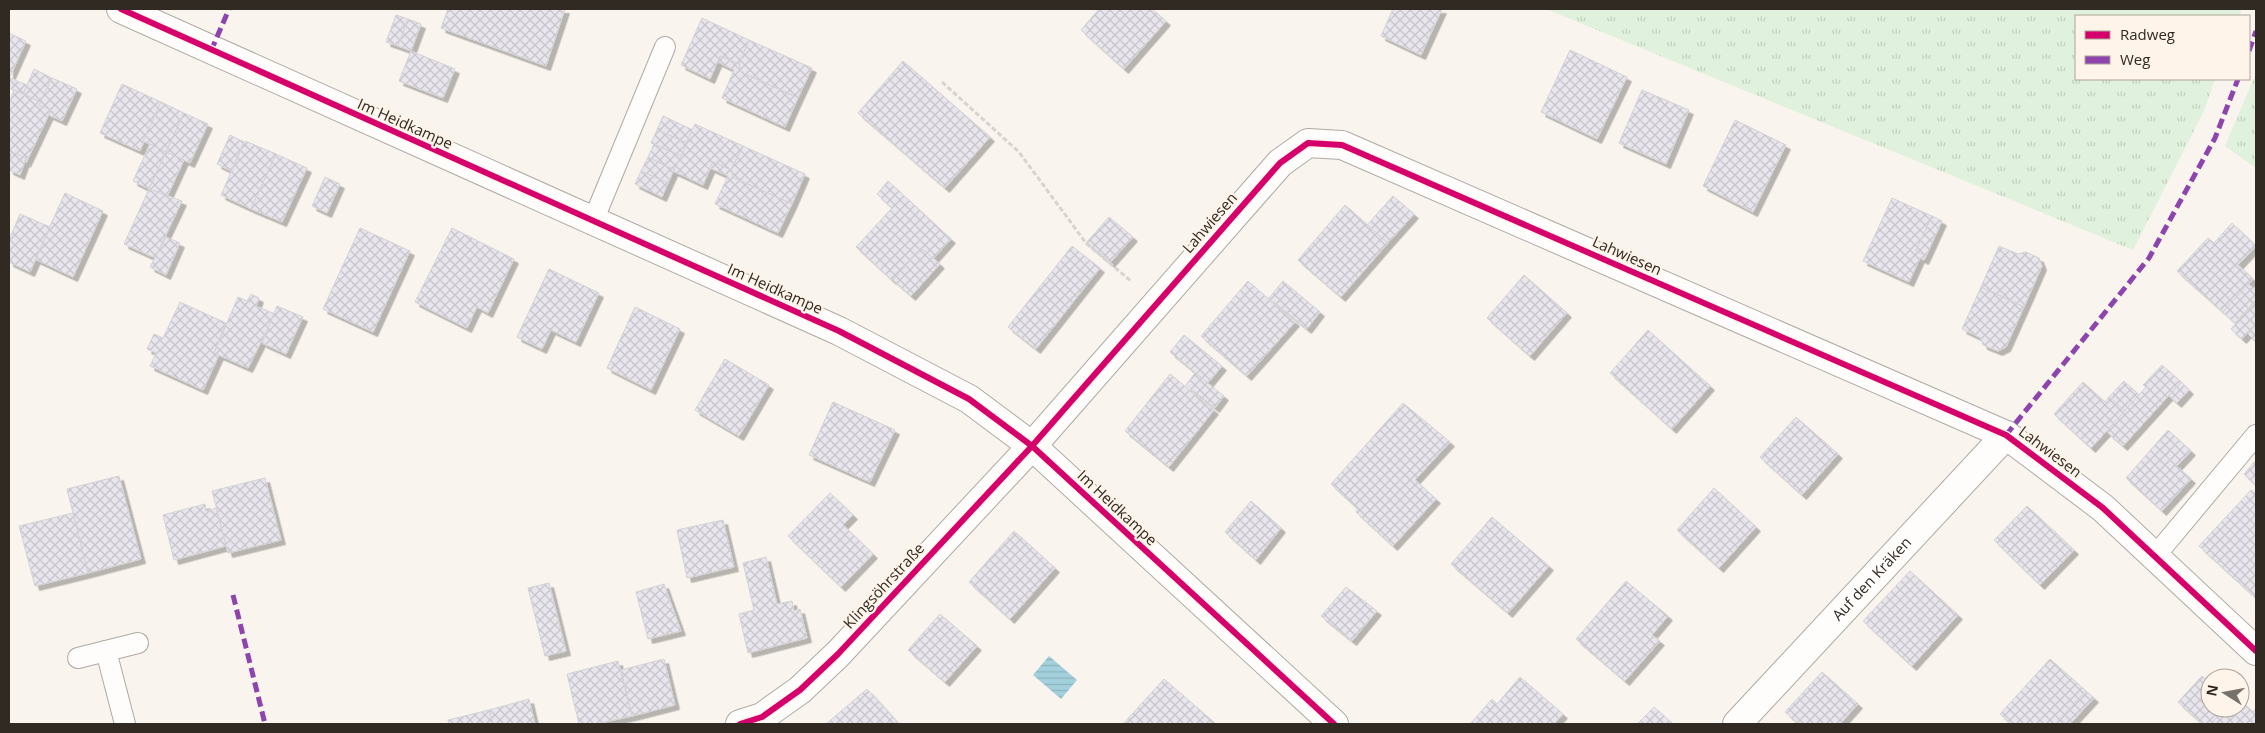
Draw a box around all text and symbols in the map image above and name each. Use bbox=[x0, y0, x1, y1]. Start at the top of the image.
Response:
legend bbox=[2075, 15, 2250, 80]
text: Radweg bbox=[2120, 24, 2175, 44]
text: Weg bbox=[2120, 49, 2150, 69]
street label: Im Heidkampe bbox=[355, 93, 456, 153]
street label: Lahwiesen bbox=[1177, 188, 1241, 257]
street label: Lahwiesen bbox=[1590, 231, 1665, 279]
street label: Im Heidkampe bbox=[725, 258, 826, 318]
street label: Lahwiesen bbox=[2015, 421, 2086, 481]
street label: Im Heidkampe bbox=[1074, 465, 1162, 549]
street label: Auf den Kräken bbox=[1827, 532, 1915, 625]
street label: Klingsöhrstraße bbox=[838, 538, 928, 632]
north arrow bbox=[2200, 668, 2250, 718]
text: N bbox=[2201, 683, 2222, 698]

